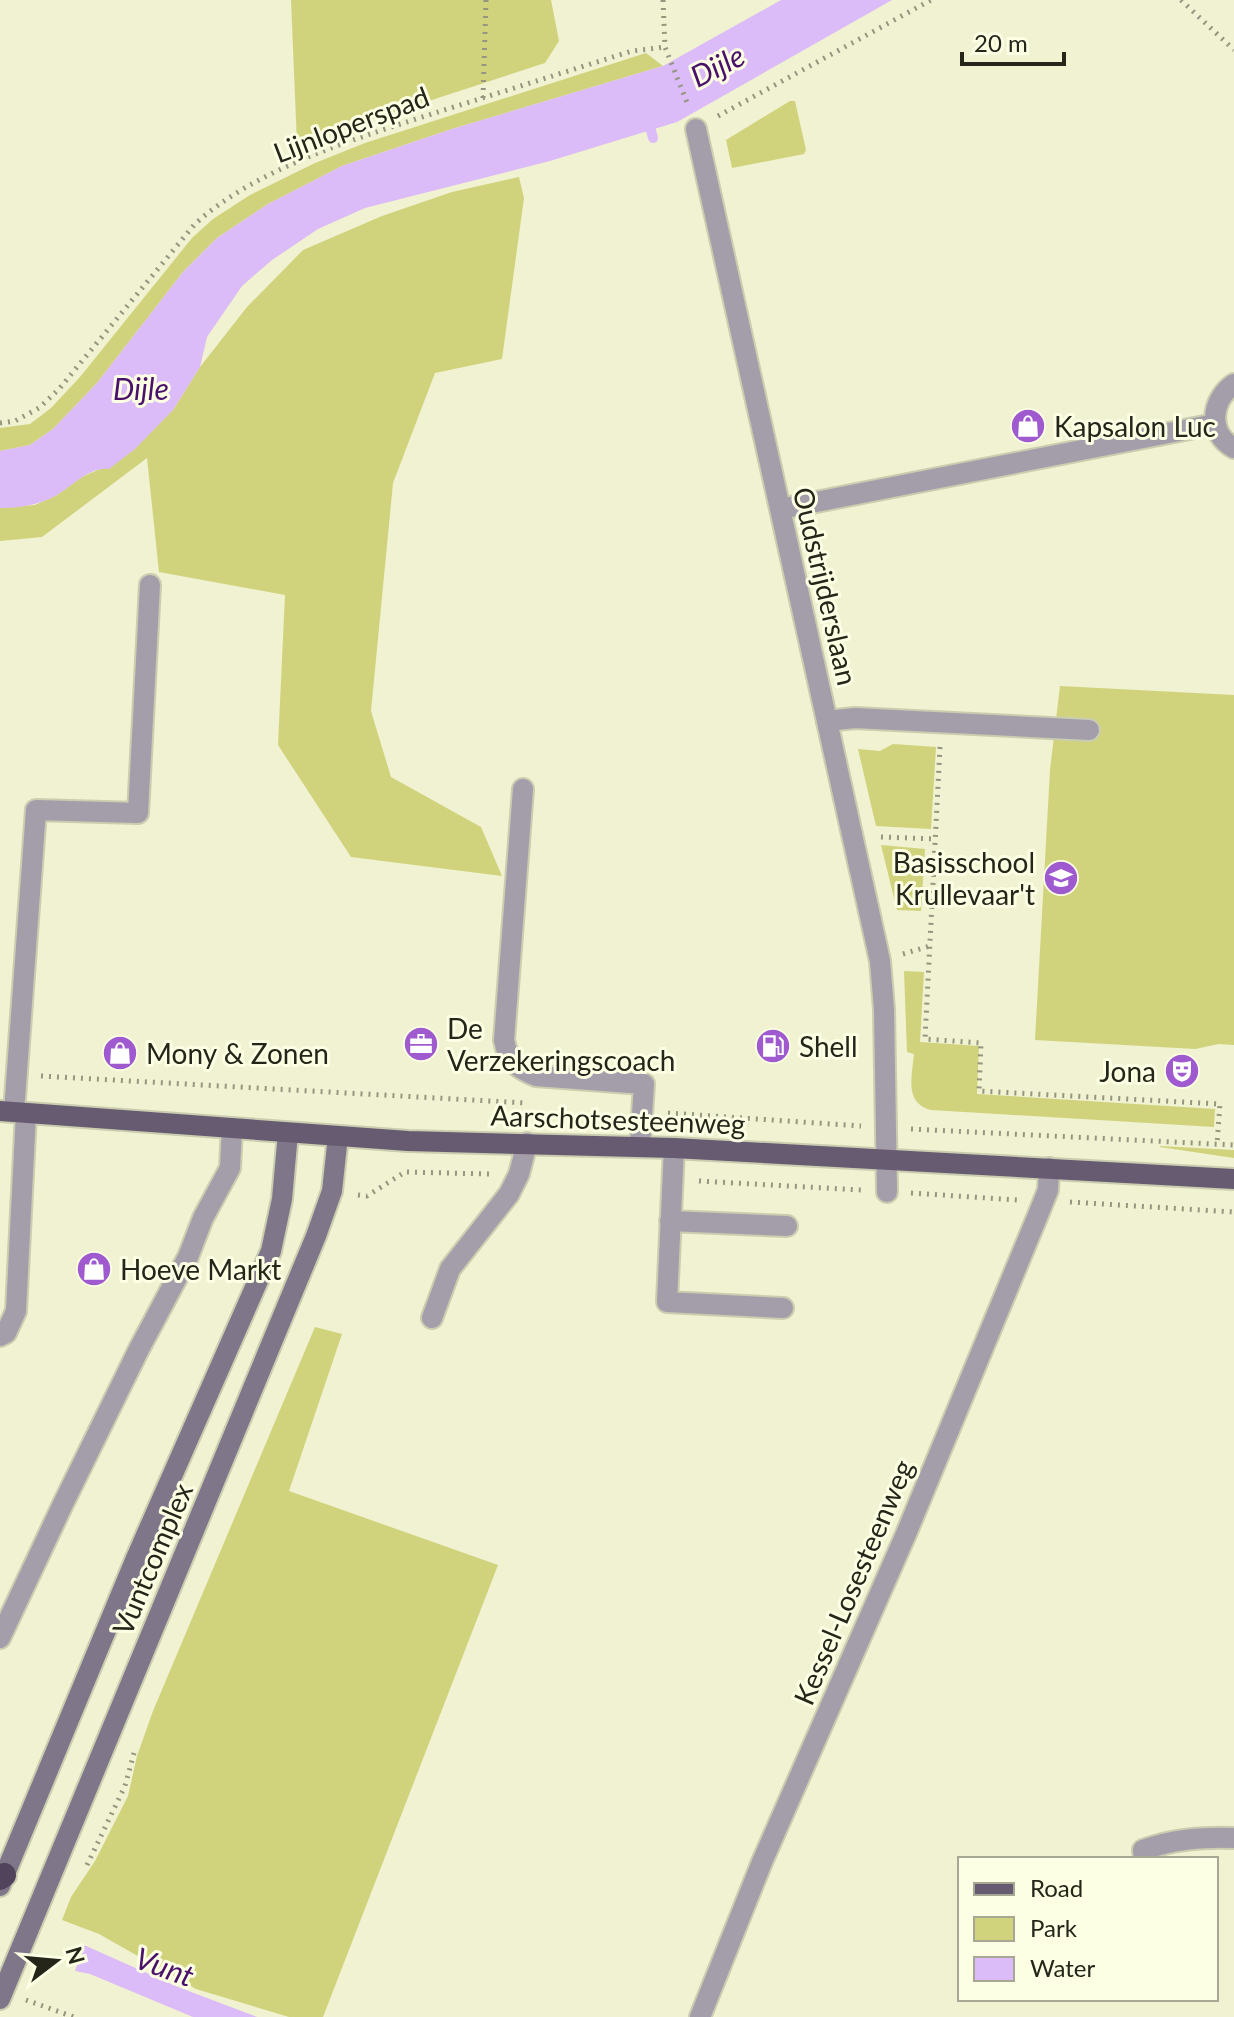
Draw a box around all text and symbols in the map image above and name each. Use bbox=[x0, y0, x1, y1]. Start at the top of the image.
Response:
scale bar bbox=[962, 16, 1064, 66]
text: 20 m bbox=[974, 28, 1028, 57]
water label: Dijle bbox=[684, 36, 750, 94]
street label: Lijnloperspad bbox=[268, 79, 434, 169]
water label: Dijle bbox=[113, 370, 169, 406]
shop icon: Kapsalon Luc bbox=[1009, 407, 1047, 445]
place label: Kapsalon Luc bbox=[1054, 409, 1216, 443]
street label: Oudstrijderslaan bbox=[787, 484, 865, 688]
place label: Basisschool Krullevaar't bbox=[893, 845, 1035, 911]
school or university icon: Basisschool Krullevaar't bbox=[1042, 859, 1080, 897]
place label: De Verzekeringscoach bbox=[447, 1011, 675, 1077]
office icon: De Verzekeringscoach bbox=[402, 1025, 440, 1063]
fuel station icon: Shell bbox=[754, 1027, 792, 1065]
place label: Shell bbox=[799, 1029, 858, 1063]
shop icon: Mony & Zonen bbox=[101, 1034, 139, 1072]
place label: Mony & Zonen bbox=[146, 1036, 329, 1070]
theatre icon: Jona bbox=[1163, 1052, 1201, 1090]
place label: Jona bbox=[1099, 1054, 1156, 1088]
street label: Aarschotsesteenweg bbox=[490, 1098, 746, 1140]
shop icon: Hoeve Markt bbox=[75, 1250, 113, 1288]
place label: Hoeve Markt bbox=[120, 1252, 281, 1286]
street label: Kessel-Losesteenweg bbox=[786, 1454, 920, 1710]
street label: Vuntcomplex bbox=[105, 1478, 199, 1640]
legend bbox=[958, 1857, 1218, 2001]
text: Road bbox=[1030, 1873, 1083, 1902]
text: Park bbox=[1030, 1913, 1078, 1942]
north arrow bbox=[16, 1921, 96, 2001]
water label: Vunt bbox=[131, 1939, 200, 1993]
text: N bbox=[60, 1943, 91, 1967]
text: Water bbox=[1030, 1953, 1095, 1982]

